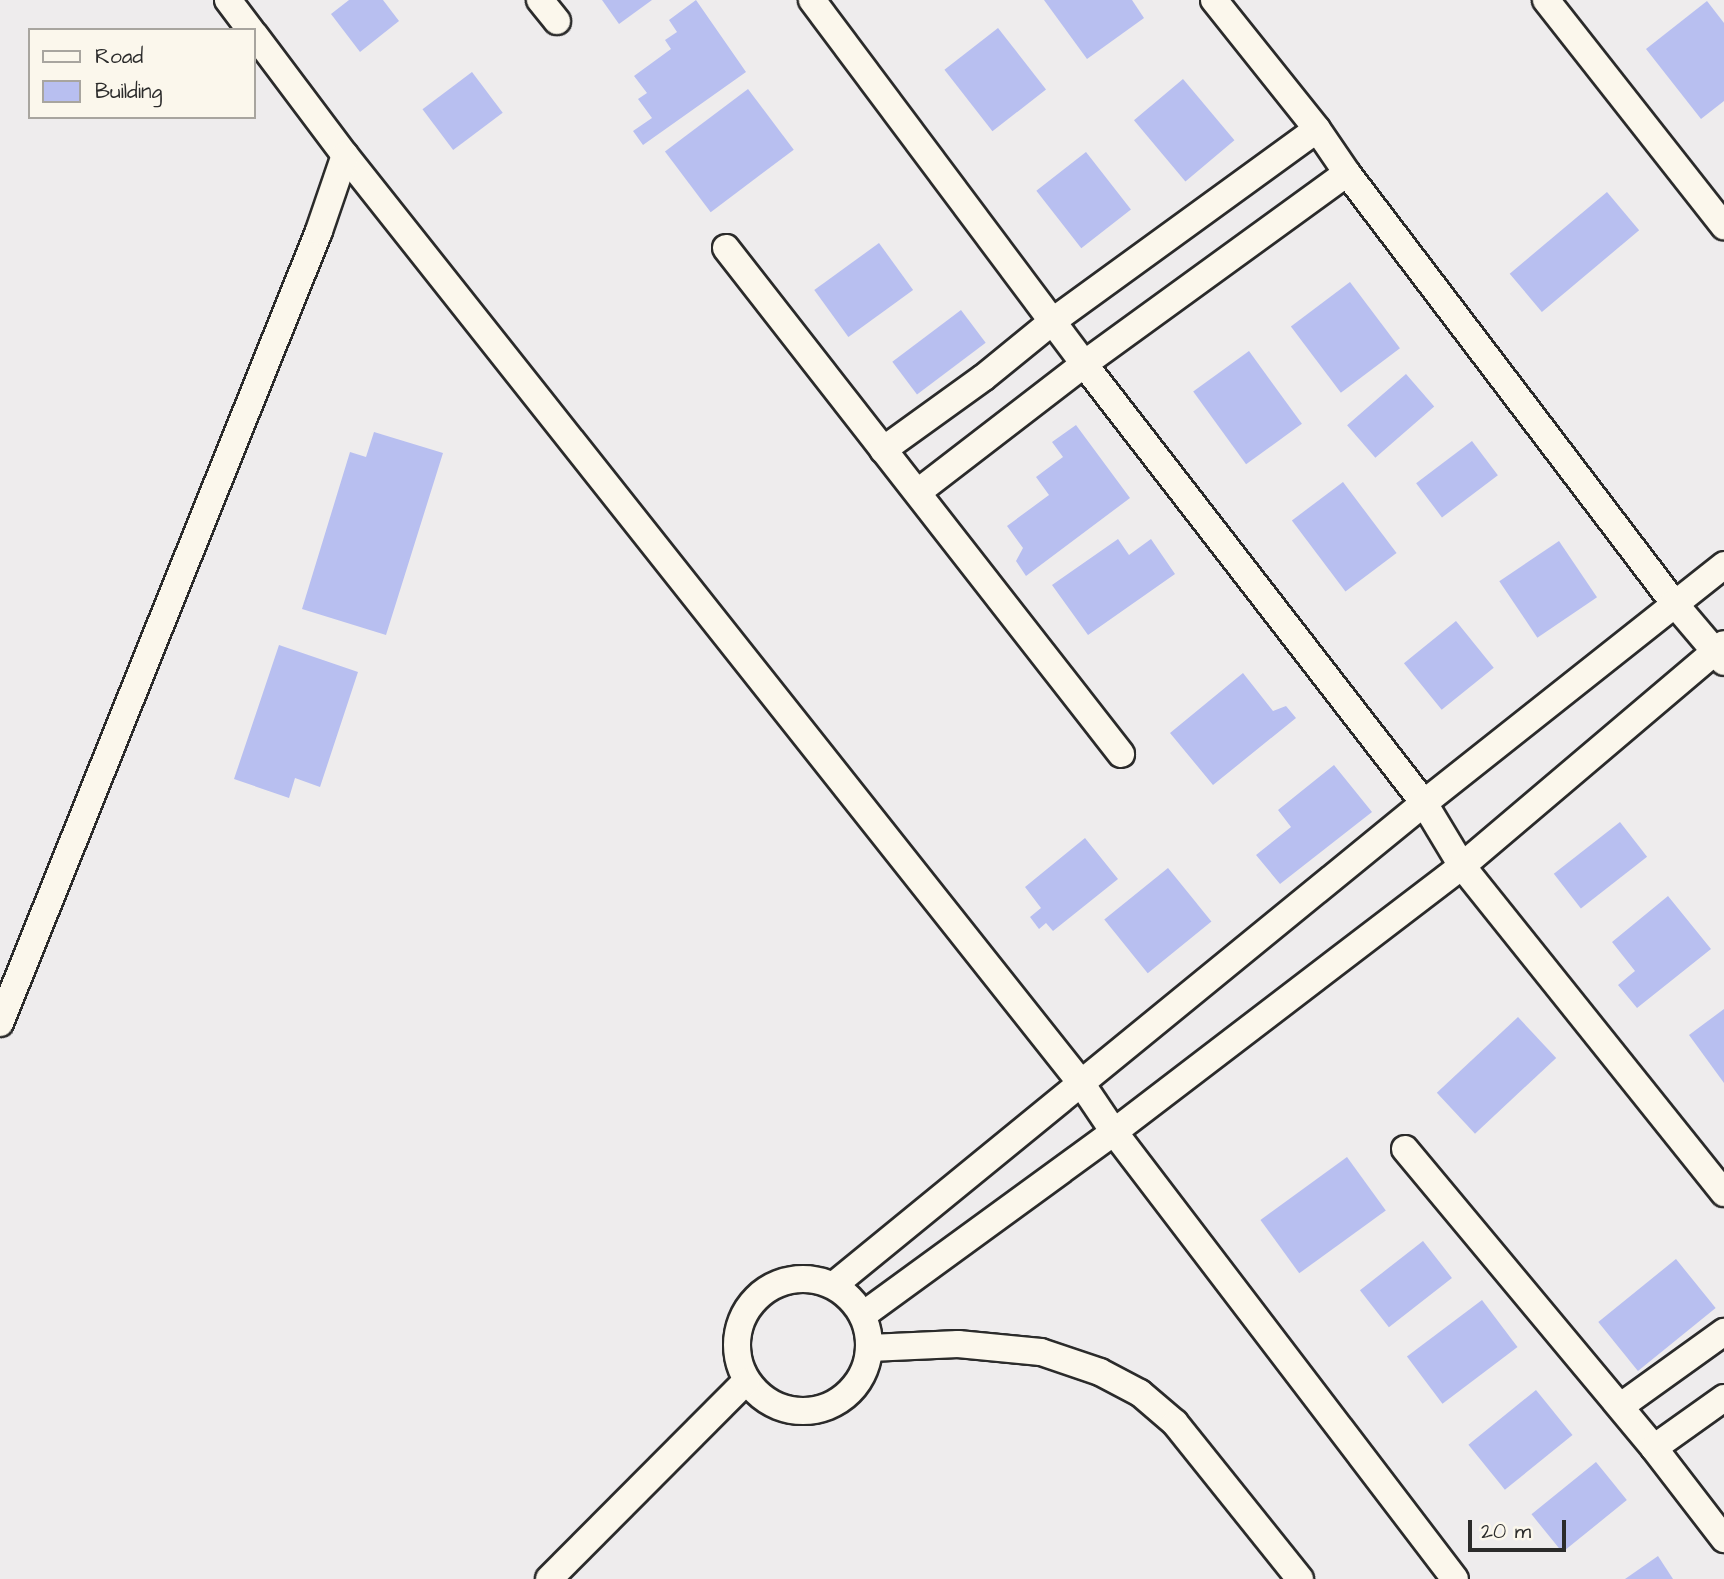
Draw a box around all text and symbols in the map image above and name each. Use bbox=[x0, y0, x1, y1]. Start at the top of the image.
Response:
legend bbox=[28, 28, 256, 119]
text: Road bbox=[95, 42, 143, 71]
text: Building bbox=[95, 77, 162, 106]
scale bar bbox=[1472, 1506, 1570, 1550]
text: 20 m bbox=[1481, 1517, 1531, 1546]

